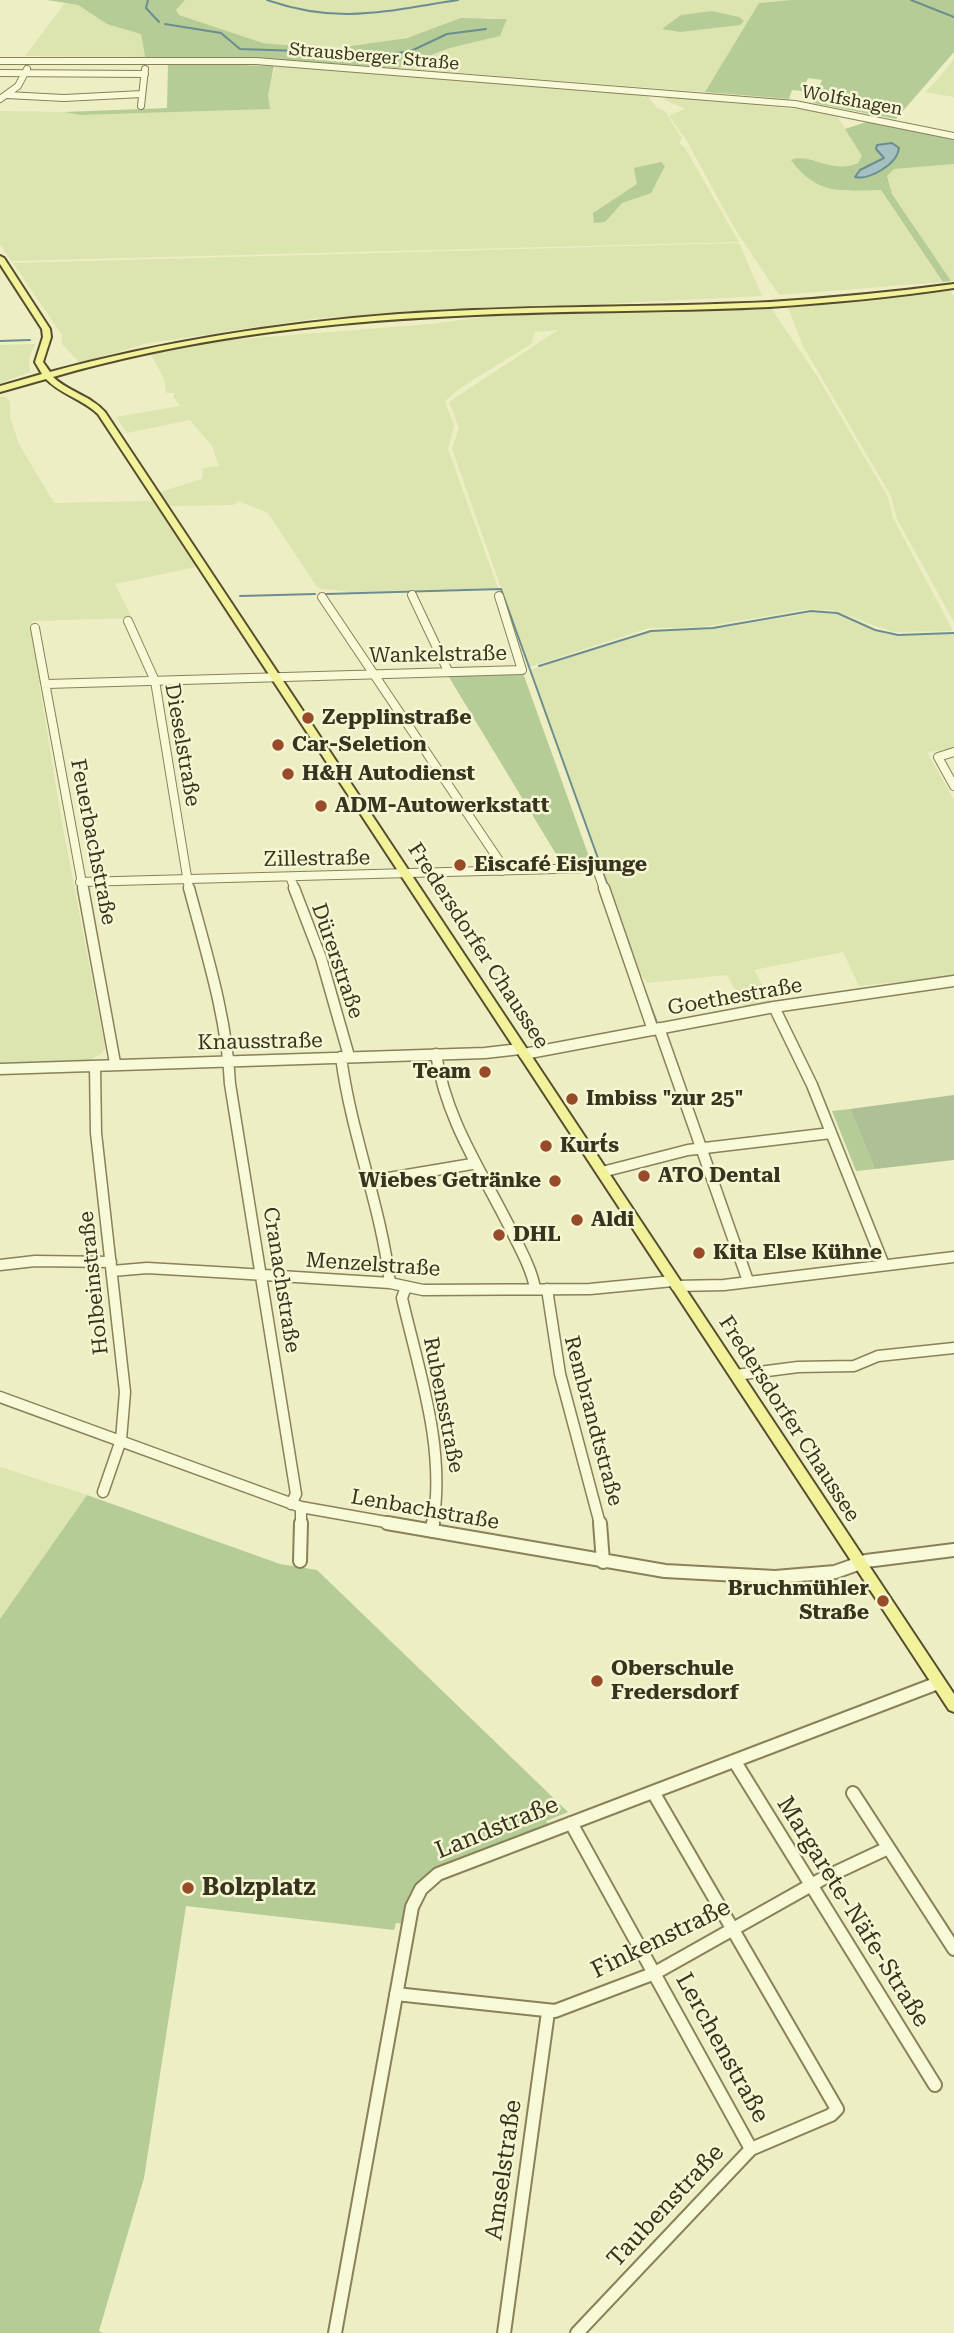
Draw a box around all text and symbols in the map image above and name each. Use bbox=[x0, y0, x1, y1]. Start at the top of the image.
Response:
street label: Strausberger Straße bbox=[288, 39, 460, 75]
street label: Wolfshagen bbox=[800, 81, 904, 121]
street label: Wankelstraße bbox=[369, 641, 507, 669]
street label: Dieselstraße bbox=[159, 682, 205, 808]
place label: Zepplinstraße bbox=[322, 705, 471, 731]
marker: Zepplinstraße bbox=[300, 710, 316, 726]
place label: Car-Seletion bbox=[292, 732, 427, 758]
marker: Car-Seletion bbox=[270, 737, 286, 753]
street label: Feuerbachstraße bbox=[65, 757, 121, 927]
place label: H&H Autodienst bbox=[302, 761, 475, 787]
marker: H&H Autodienst bbox=[280, 766, 296, 782]
place label: ADM-Autowerkstatt bbox=[335, 793, 549, 819]
marker: ADM-Autowerkstatt bbox=[313, 798, 329, 814]
street label: Fredersdorfer Chaussee bbox=[402, 838, 554, 1054]
street label: Zillestraße bbox=[264, 845, 370, 873]
place label: Eiscafé Eisjunge bbox=[474, 852, 647, 878]
marker: Eiscafé Eisjunge bbox=[452, 857, 468, 873]
street label: Dürerstraße bbox=[306, 900, 368, 1022]
street label: Goethestraße bbox=[666, 973, 804, 1021]
street label: Knausstraße bbox=[197, 1028, 323, 1056]
place label: Team bbox=[413, 1059, 471, 1085]
marker: Team bbox=[477, 1064, 493, 1080]
place label: Imbiss "zur 25" bbox=[586, 1086, 743, 1112]
marker: Imbiss "zur 25" bbox=[564, 1091, 580, 1107]
place label: Kurt´s bbox=[560, 1133, 619, 1159]
marker: Kurt´s bbox=[538, 1138, 554, 1154]
place label: ATO Dental bbox=[658, 1163, 780, 1189]
place label: Wiebes Getränke bbox=[359, 1168, 541, 1194]
marker: ATO Dental bbox=[636, 1168, 652, 1184]
marker: Wiebes Getränke bbox=[547, 1173, 563, 1189]
street label: Cranachstraße bbox=[257, 1205, 305, 1355]
place label: Aldi bbox=[591, 1207, 634, 1233]
street label: Holbeinstraße bbox=[74, 1210, 114, 1356]
marker: Aldi bbox=[569, 1212, 585, 1228]
place label: DHL bbox=[513, 1222, 561, 1248]
marker: DHL bbox=[491, 1227, 507, 1243]
place label: Kita Else Kühne bbox=[713, 1240, 882, 1266]
marker: Kita Else Kühne bbox=[691, 1245, 707, 1261]
street label: Menzelstraße bbox=[305, 1248, 441, 1282]
street label: Fredersdorfer Chaussee bbox=[713, 1311, 865, 1527]
street label: Rembrandtstraße bbox=[558, 1333, 628, 1509]
street label: Rubensstraße bbox=[417, 1335, 469, 1475]
street label: Lenbachstraße bbox=[349, 1485, 501, 1535]
place label: Bruchmühler Straße bbox=[728, 1576, 869, 1626]
marker: Bruchmühler Straße bbox=[875, 1593, 891, 1609]
place label: Oberschule Fredersdorf bbox=[611, 1656, 739, 1706]
marker: Oberschule Fredersdorf bbox=[589, 1673, 605, 1689]
street label: Landstraße bbox=[431, 1790, 563, 1866]
street label: Margarete-Näfe-Straße bbox=[770, 1792, 936, 2032]
place label: Bolzplatz bbox=[202, 1874, 316, 1902]
marker: Bolzplatz bbox=[180, 1880, 196, 1896]
street label: Finkenstraße bbox=[587, 1893, 735, 1985]
street label: Lerchenstraße bbox=[669, 1968, 775, 2128]
street label: Amselstraße bbox=[480, 2098, 528, 2242]
street label: Taubenstraße bbox=[602, 2139, 730, 2273]

